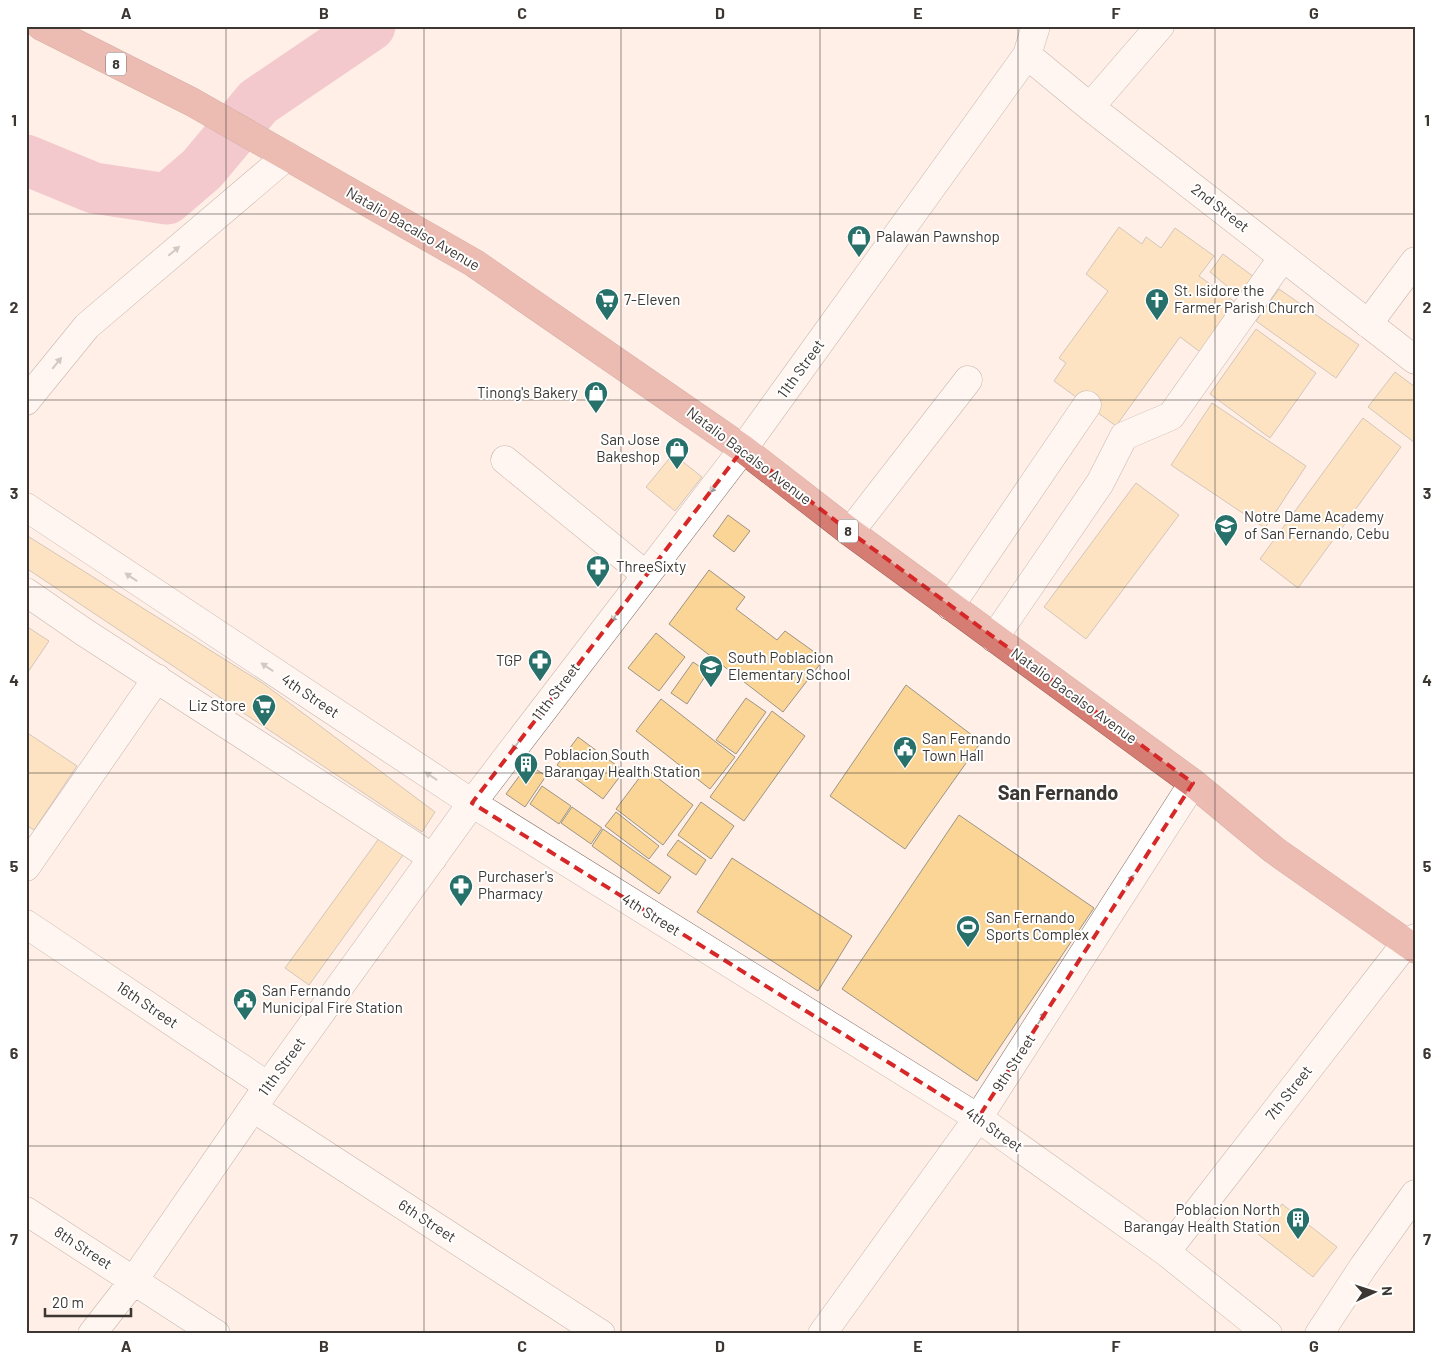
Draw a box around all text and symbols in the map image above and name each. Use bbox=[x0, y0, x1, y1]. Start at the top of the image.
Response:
text: A bbox=[121, 3, 132, 22]
text: B bbox=[319, 3, 329, 22]
text: C bbox=[517, 3, 527, 22]
text: D bbox=[715, 3, 725, 22]
text: E bbox=[913, 3, 923, 22]
text: F bbox=[1112, 3, 1121, 22]
text: G bbox=[1309, 3, 1319, 22]
road number: 8 bbox=[106, 52, 126, 76]
text: 1 bbox=[11, 110, 17, 129]
text: 1 bbox=[1424, 110, 1430, 129]
street label: 2nd Street bbox=[1188, 179, 1253, 235]
street label: Natalio Bacalso Avenue bbox=[343, 183, 484, 274]
shop icon: Palawan Pawnshop bbox=[846, 224, 872, 258]
place label: Palawan Pawnshop bbox=[876, 227, 1000, 245]
one-way arrow bbox=[167, 246, 180, 257]
place label: St. Isidore the Farmer Parish Church bbox=[1174, 281, 1315, 316]
supermarket icon: 7-Eleven bbox=[594, 287, 620, 321]
church icon: St. Isidore the Farmer Parish Church bbox=[1144, 287, 1170, 321]
place label: 7-Eleven bbox=[624, 290, 680, 308]
text: 2 bbox=[10, 297, 19, 316]
text: 2 bbox=[1423, 297, 1432, 316]
street label: 11th Street bbox=[773, 336, 827, 401]
one-way arrow bbox=[51, 357, 62, 370]
shop icon: Tinong's Bakery bbox=[583, 380, 609, 414]
place label: Tinong's Bakery bbox=[477, 383, 578, 401]
street label: Natalio Bacalso Avenue bbox=[684, 402, 815, 508]
place label: San Jose Bakeshop bbox=[596, 430, 660, 465]
shop icon: San Jose Bakeshop bbox=[664, 436, 690, 470]
one-way arrow bbox=[708, 480, 719, 493]
text: 3 bbox=[10, 483, 18, 502]
text: 3 bbox=[1423, 483, 1431, 502]
place label: Notre Dame Academy of San Fernando, Cebu bbox=[1244, 507, 1390, 542]
school or university icon: Notre Dame Academy of San Fernando, Cebu bbox=[1213, 513, 1239, 547]
road number: 8 bbox=[838, 520, 858, 542]
pharmacy icon: ThreeSixty bbox=[585, 554, 611, 588]
place label: ThreeSixty bbox=[616, 557, 686, 575]
one-way arrow bbox=[125, 572, 138, 582]
one-way arrow bbox=[609, 609, 620, 622]
street label: Natalio Bacalso Avenue bbox=[1008, 643, 1141, 747]
pharmacy icon: TGP bbox=[527, 648, 553, 682]
place label: South Poblacion Elementary School bbox=[728, 648, 850, 683]
place label: TGP bbox=[496, 651, 522, 669]
school or university icon: South Poblacion Elementary School bbox=[698, 654, 724, 688]
street label: 11th Street bbox=[528, 659, 583, 724]
one-way arrow bbox=[260, 662, 273, 672]
street label: 4th Street bbox=[278, 669, 343, 721]
text: 4 bbox=[9, 670, 19, 689]
text: 4 bbox=[1422, 670, 1432, 689]
supermarket icon: Liz Store bbox=[251, 693, 277, 727]
place label: Liz Store bbox=[188, 696, 246, 714]
place label: San Fernando Town Hall bbox=[922, 729, 1011, 764]
public building icon: San Fernando Town Hall bbox=[892, 735, 918, 769]
one-way arrow bbox=[511, 738, 521, 752]
place label: Poblacion South Barangay Health Station bbox=[544, 745, 700, 780]
building icon: Poblacion South Barangay Health Station bbox=[513, 751, 539, 785]
one-way arrow bbox=[424, 772, 438, 781]
district label: San Fernando bbox=[998, 780, 1118, 804]
text: 5 bbox=[10, 856, 19, 875]
text: 5 bbox=[1423, 856, 1432, 875]
place label: Purchaser's Pharmacy bbox=[478, 867, 554, 902]
pharmacy icon: Purchaser's Pharmacy bbox=[448, 873, 474, 907]
one-way arrow bbox=[1125, 875, 1135, 888]
street label: 4th Street bbox=[619, 889, 684, 939]
place label: San Fernando Sports Complex bbox=[986, 908, 1089, 943]
sports icon: San Fernando Sports Complex bbox=[955, 914, 981, 948]
street label: 16th Street bbox=[113, 977, 182, 1031]
place label: San Fernando Municipal Fire Station bbox=[262, 981, 403, 1016]
public building icon: San Fernando Municipal Fire Station bbox=[232, 987, 258, 1021]
one-way arrow bbox=[1038, 1011, 1047, 1025]
street label: 9th Street bbox=[988, 1030, 1038, 1095]
street label: 11th Street bbox=[254, 1034, 308, 1099]
text: 6 bbox=[10, 1043, 19, 1062]
text: 6 bbox=[1423, 1043, 1432, 1062]
street label: 7th Street bbox=[1261, 1061, 1315, 1123]
street label: 4th Street bbox=[962, 1103, 1027, 1155]
street label: 6th Street bbox=[395, 1195, 460, 1245]
place label: Poblacion North Barangay Health Station bbox=[1124, 1200, 1280, 1235]
building icon: Poblacion North Barangay Health Station bbox=[1285, 1206, 1311, 1240]
street label: 8th Street bbox=[51, 1222, 116, 1272]
text: 7 bbox=[10, 1229, 18, 1248]
text: 7 bbox=[1423, 1229, 1431, 1248]
north arrow bbox=[1348, 1268, 1398, 1318]
scale bar bbox=[45, 1285, 131, 1317]
text: N bbox=[1379, 1286, 1396, 1296]
text: 20 m bbox=[52, 1293, 84, 1311]
text: A bbox=[121, 1336, 132, 1355]
text: B bbox=[319, 1336, 329, 1355]
text: C bbox=[517, 1336, 527, 1355]
text: D bbox=[715, 1336, 725, 1355]
text: E bbox=[913, 1336, 923, 1355]
text: F bbox=[1112, 1336, 1121, 1355]
text: G bbox=[1309, 1336, 1319, 1355]

